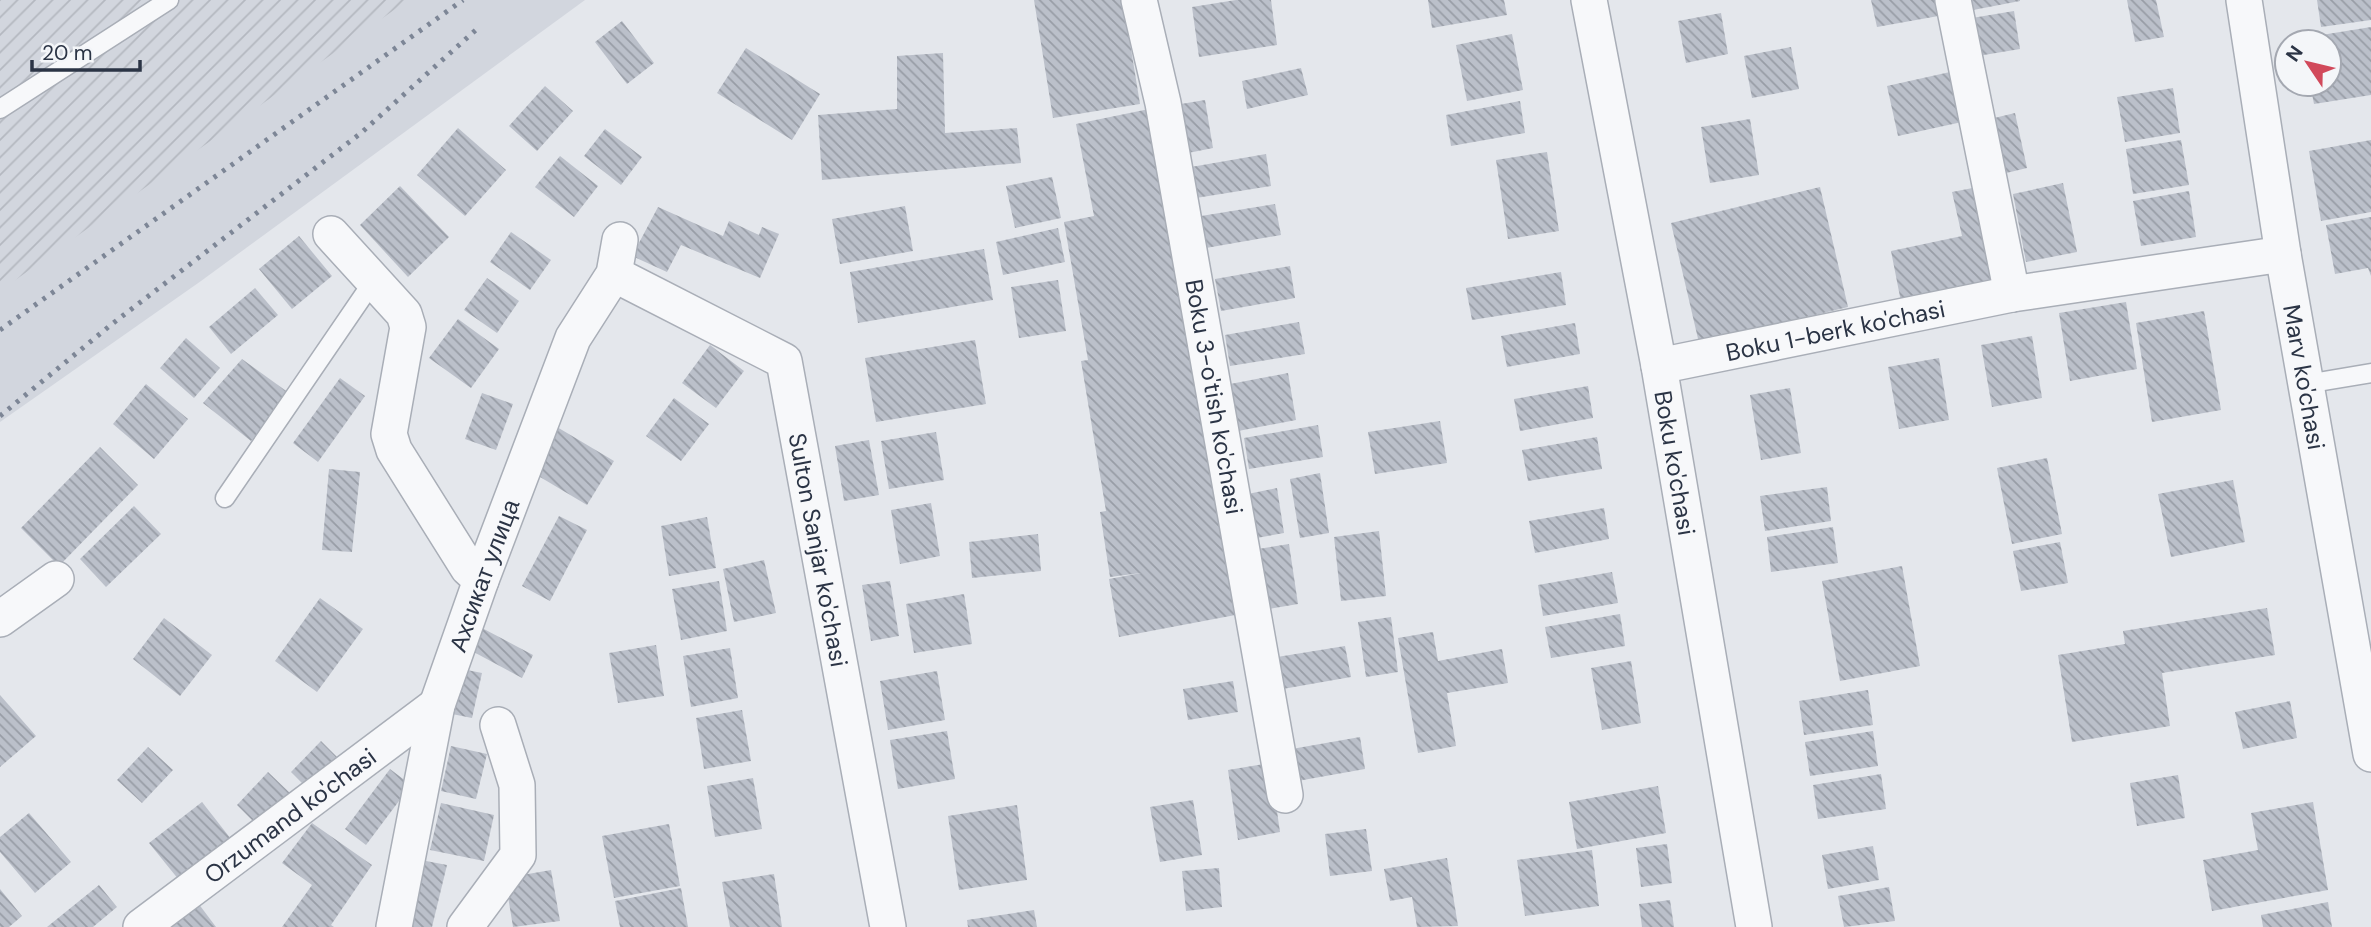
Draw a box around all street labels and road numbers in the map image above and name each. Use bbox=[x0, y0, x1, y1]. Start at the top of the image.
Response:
street label: Boku 3-o'tish ko'chasi bbox=[1179, 277, 1251, 517]
street label: Boku 1-berk ko'chasi bbox=[1723, 293, 1948, 368]
street label: Marv ko'chasi bbox=[2277, 302, 2333, 452]
street label: Boku ko'chasi bbox=[1648, 388, 1703, 538]
street label: Sulton Sanjar ko'chasi bbox=[782, 430, 855, 669]
street label: Ахсикат улица bbox=[442, 494, 526, 656]
street label: Orzumand ko'chasi bbox=[197, 741, 382, 890]

